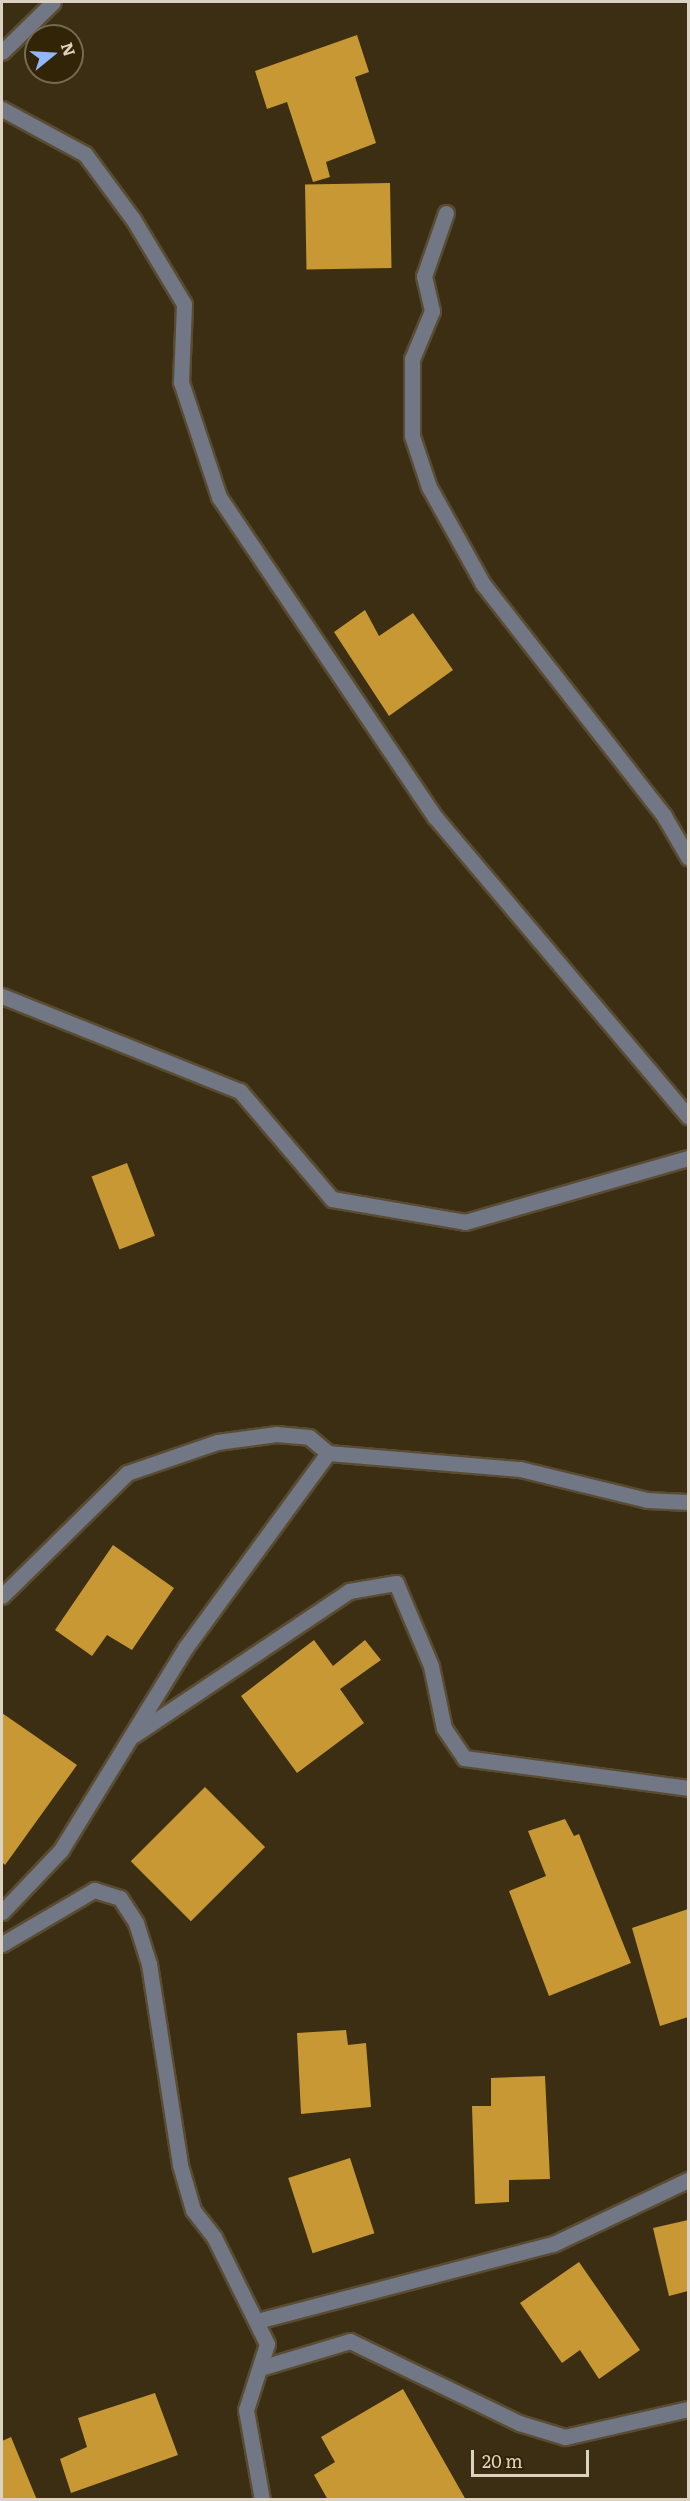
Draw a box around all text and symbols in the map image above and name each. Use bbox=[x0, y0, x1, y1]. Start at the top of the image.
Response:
north arrow bbox=[24, 24, 84, 84]
text: N bbox=[56, 39, 83, 59]
scale bar bbox=[474, 2438, 592, 2476]
text: 20 m bbox=[482, 2447, 523, 2474]

